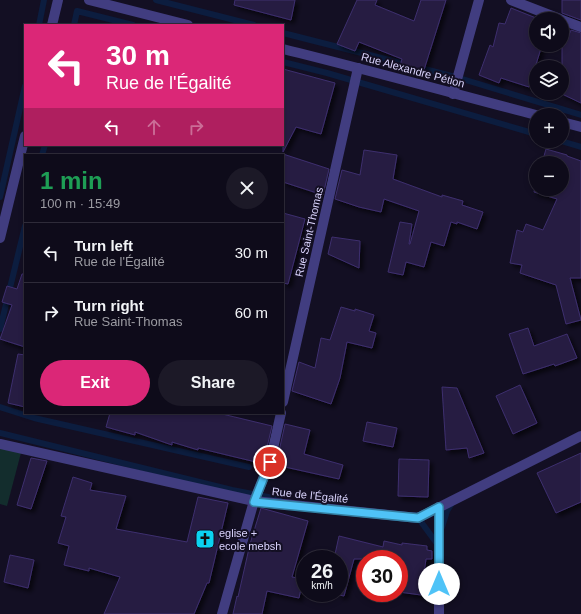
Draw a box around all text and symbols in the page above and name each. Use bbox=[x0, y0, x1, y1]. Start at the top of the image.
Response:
map controls bbox=[529, 12, 569, 196]
button: sound bbox=[529, 12, 569, 52]
icon: left bbox=[40, 40, 92, 92]
text: 30 m bbox=[106, 40, 170, 71]
street label: Rue Alexandre Pétion bbox=[360, 50, 466, 90]
button: layers bbox=[529, 60, 569, 100]
text: Rue de l'Égalité bbox=[106, 73, 232, 93]
button: + bbox=[529, 108, 569, 148]
icon: left bbox=[101, 116, 123, 138]
icon: ahead bbox=[143, 116, 165, 138]
icon: right bbox=[185, 116, 207, 138]
button: − bbox=[529, 156, 569, 196]
text: 1 min bbox=[40, 167, 103, 194]
button: close bbox=[226, 167, 268, 209]
street label: Rue Saint-Thomas bbox=[293, 185, 325, 278]
text: 100 m · 15:49 bbox=[40, 196, 120, 211]
text: Turn left bbox=[74, 237, 133, 254]
icon: left bbox=[40, 242, 62, 264]
text: 30 m bbox=[235, 244, 268, 261]
text: Rue de l'Égalité bbox=[74, 254, 165, 269]
text: Turn right bbox=[74, 297, 144, 314]
icon: right bbox=[40, 302, 62, 324]
text: 60 m bbox=[235, 304, 268, 321]
text: Rue Saint-Thomas bbox=[74, 314, 182, 329]
button: Exit bbox=[40, 360, 150, 406]
button: Share bbox=[158, 360, 268, 406]
pin bbox=[253, 445, 287, 479]
icon: arrive bbox=[259, 451, 281, 473]
street label: Rue de l'Égalité bbox=[271, 485, 349, 505]
place label: eglise + ecole mebsh bbox=[219, 527, 281, 552]
church icon: eglise + ecole mebsh bbox=[194, 528, 216, 550]
speed limit sign: 30 bbox=[356, 550, 408, 602]
text: 26 bbox=[311, 560, 333, 582]
position arrow bbox=[418, 563, 460, 605]
text: km/h bbox=[311, 580, 333, 591]

